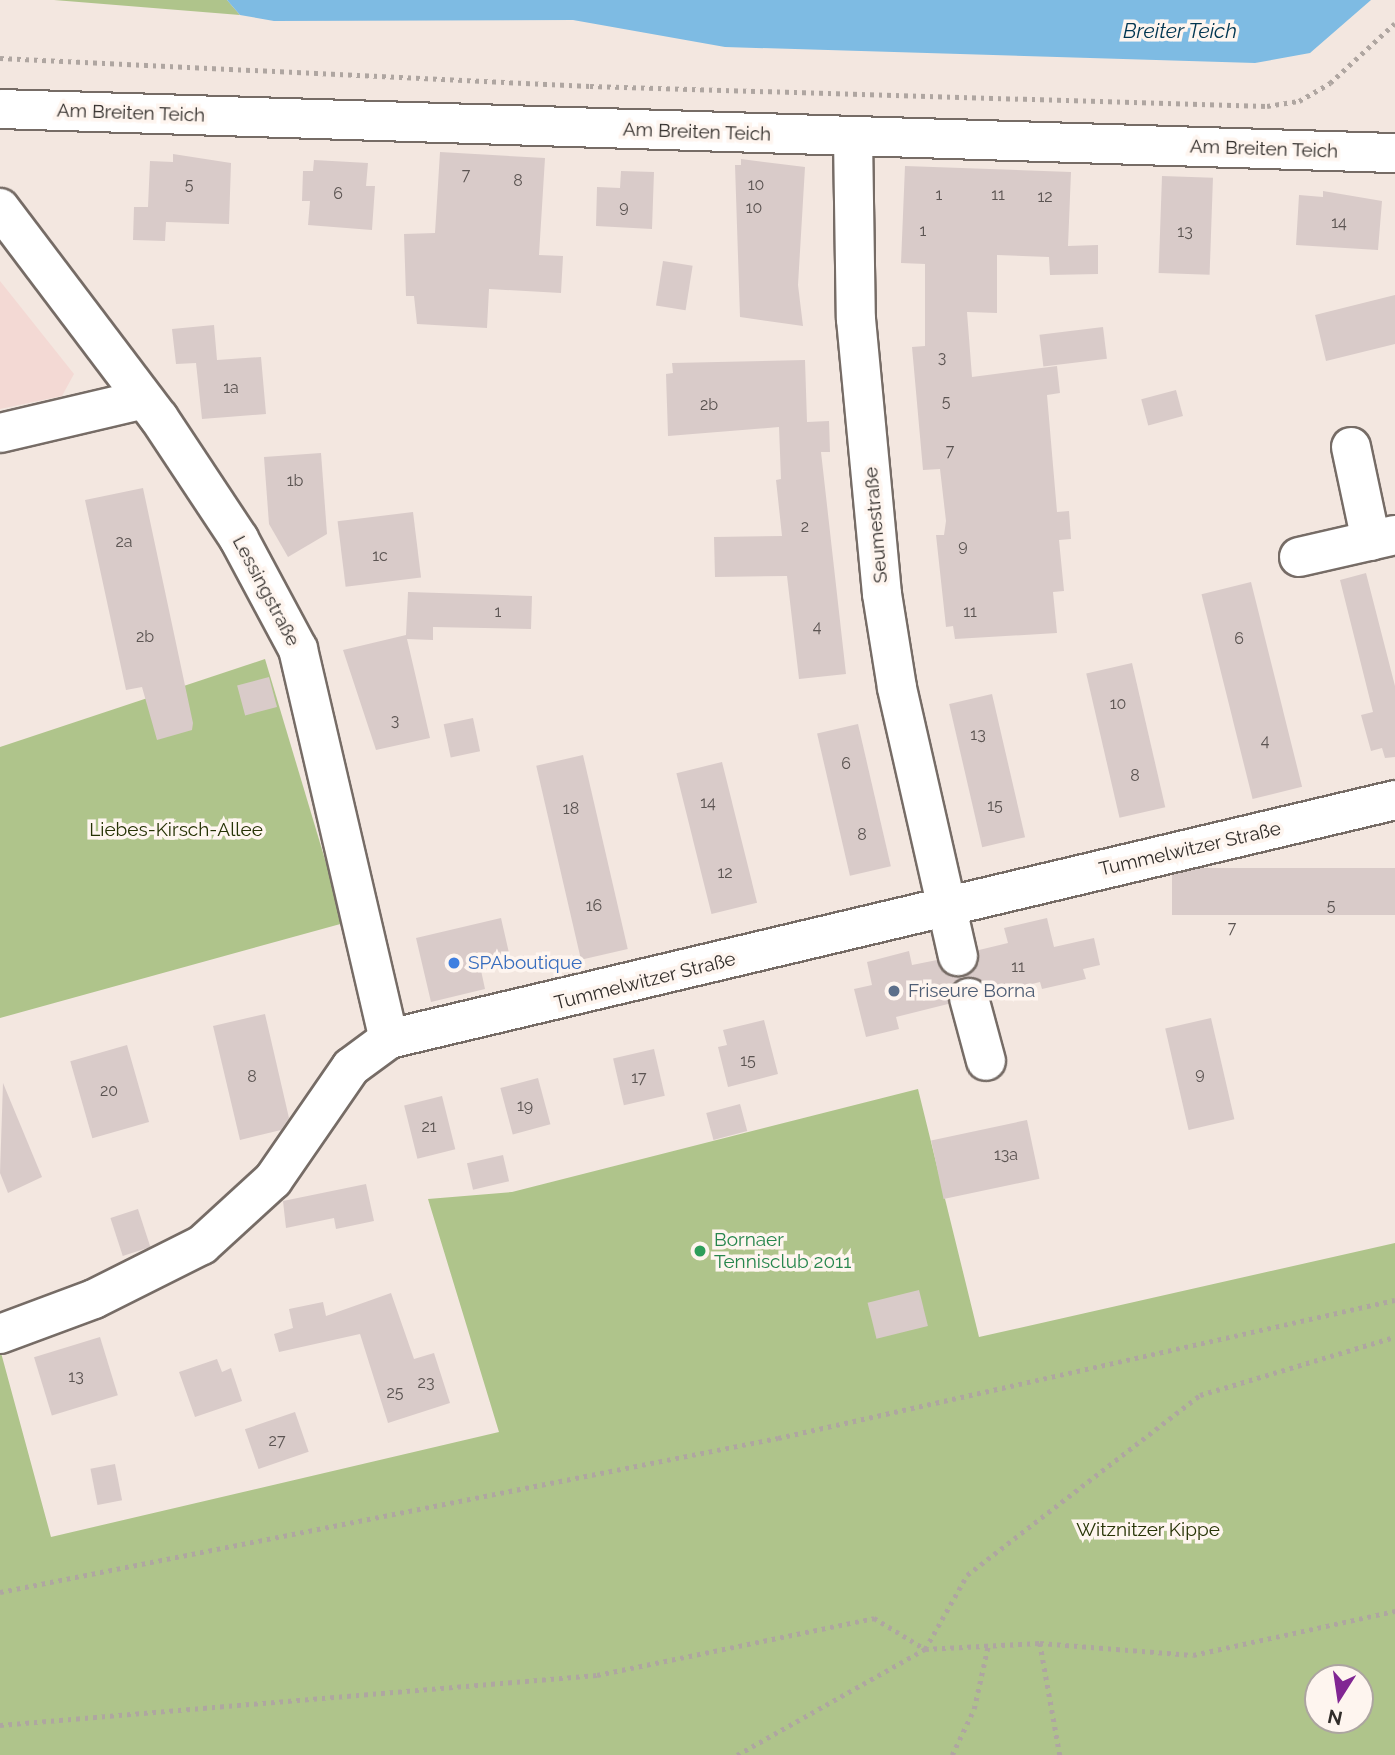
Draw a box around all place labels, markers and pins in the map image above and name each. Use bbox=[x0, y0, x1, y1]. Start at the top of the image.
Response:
place label: SPAboutique bbox=[468, 952, 582, 974]
marker: SPAboutique bbox=[446, 955, 462, 971]
place label: Friseure Borna bbox=[908, 980, 1035, 1002]
marker: Friseure Borna bbox=[886, 983, 902, 999]
place label: Bornaer Tennisclub 2011 bbox=[714, 1229, 851, 1273]
marker: Bornaer Tennisclub 2011 bbox=[692, 1243, 708, 1259]

